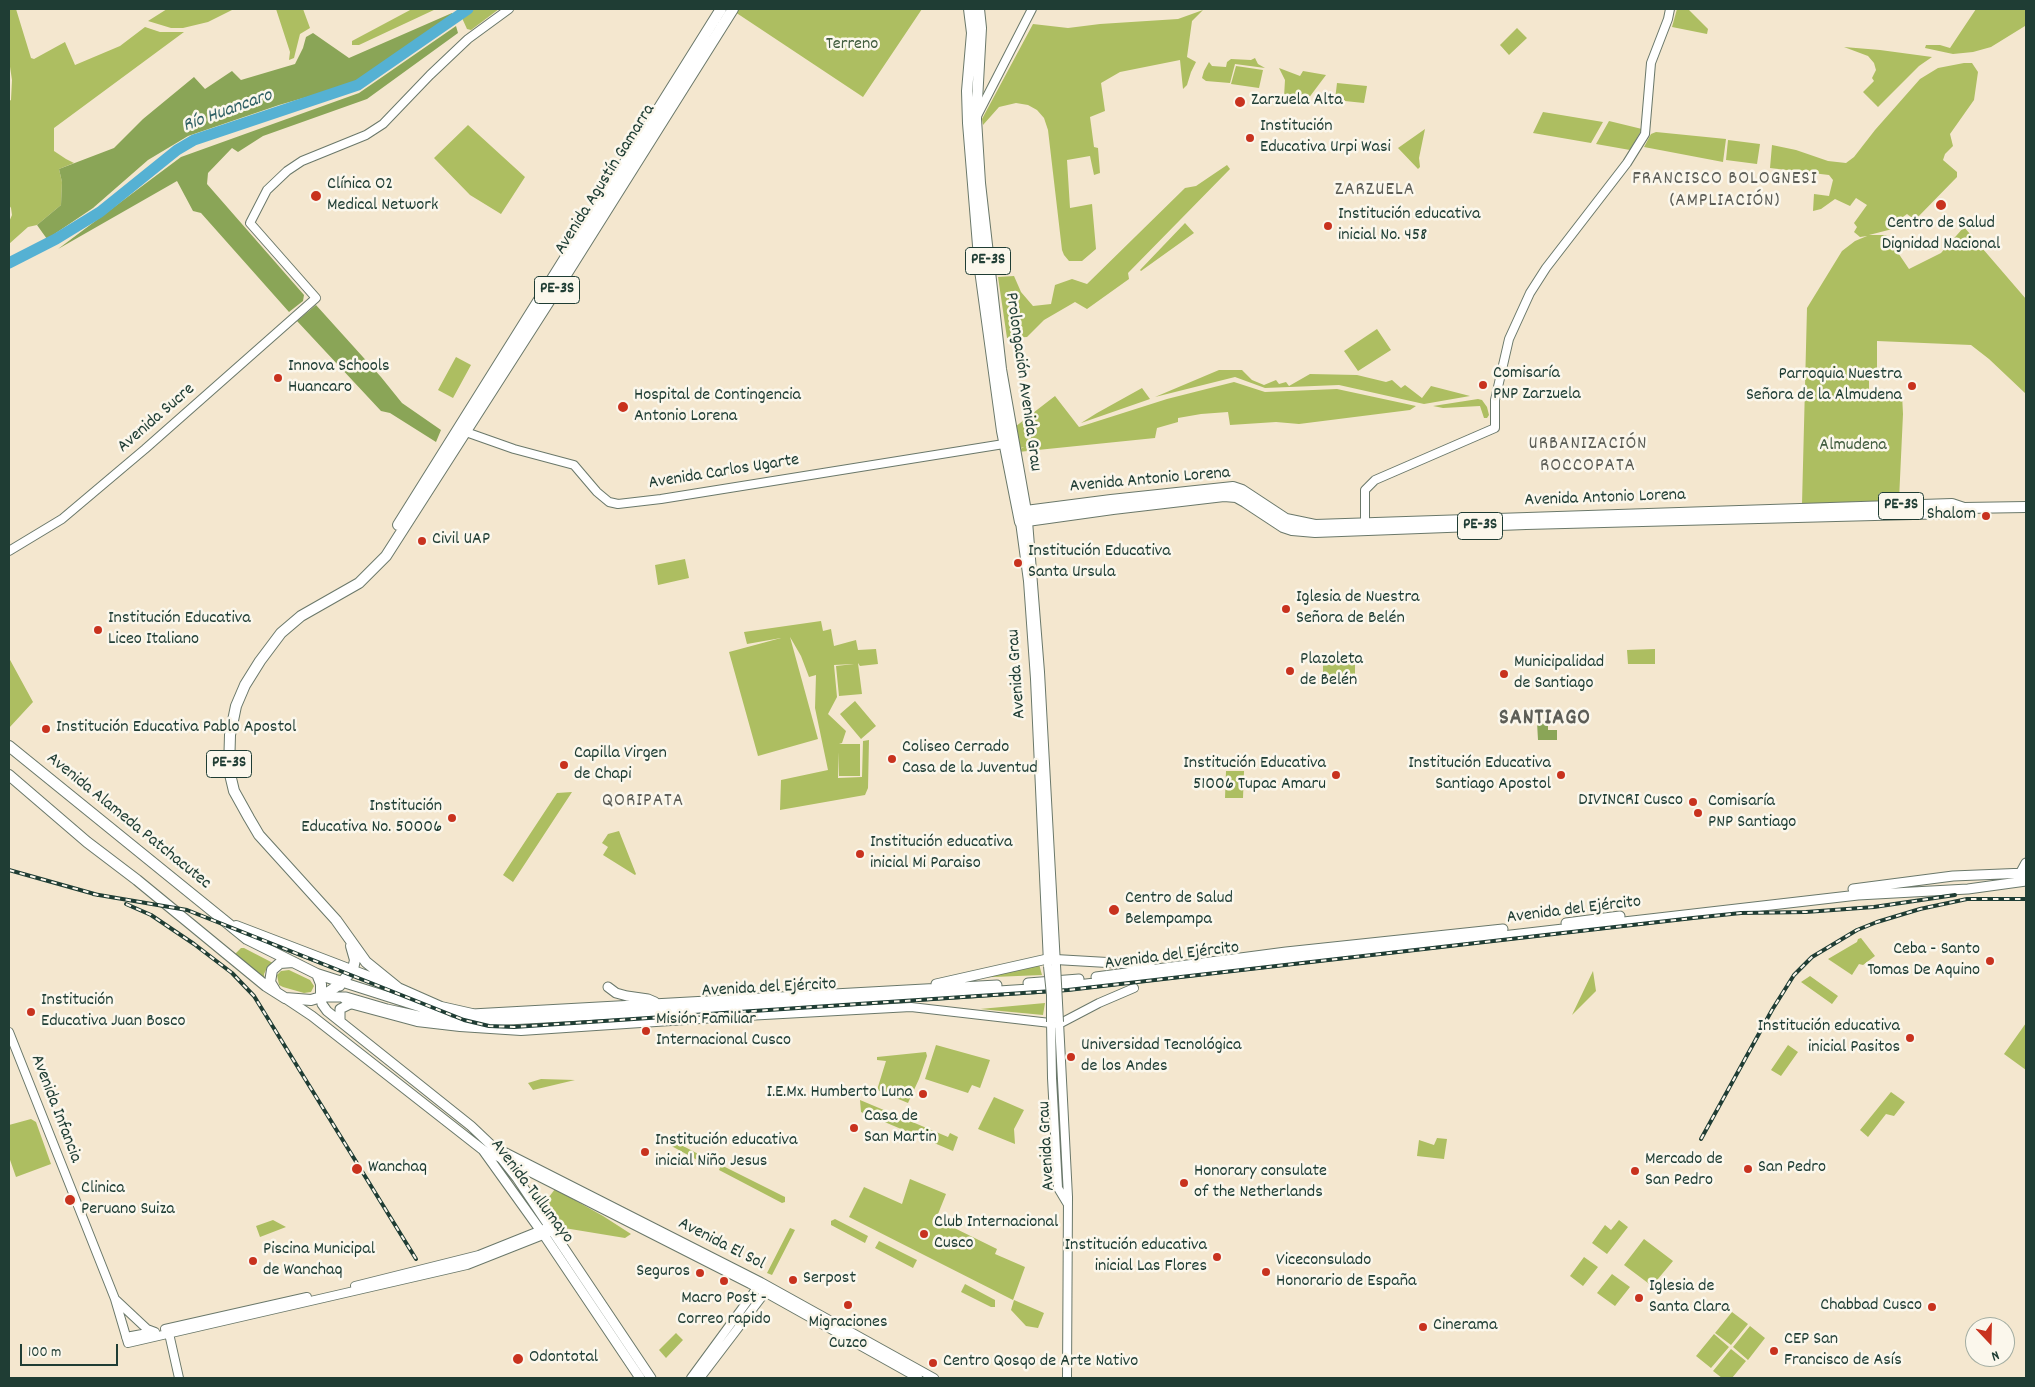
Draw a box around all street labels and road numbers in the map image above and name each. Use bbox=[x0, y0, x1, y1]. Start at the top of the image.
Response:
street label: Avenida Agustín Gamarra bbox=[551, 101, 661, 259]
road number: PE-3S bbox=[966, 248, 1010, 274]
road number: PE-3S bbox=[534, 276, 580, 304]
street label: Prolongación Avenida Grau bbox=[999, 291, 1045, 473]
street label: Avenida Sucre bbox=[114, 380, 200, 458]
street label: Avenida Carlos Ugarte bbox=[647, 450, 801, 496]
street label: Avenida Antonio Lorena bbox=[1069, 463, 1231, 499]
street label: Avenida Antonio Lorena bbox=[1524, 485, 1686, 513]
road number: PE-3S bbox=[1878, 492, 1924, 520]
road number: PE-3S bbox=[1458, 512, 1502, 540]
street label: Avenida Grau bbox=[1004, 628, 1032, 720]
street label: Avenida Alameda Patchacutec bbox=[41, 749, 215, 895]
road number: PE-3S bbox=[206, 751, 252, 778]
street label: Avenida del Ejército bbox=[1506, 892, 1642, 930]
street label: Avenida del Ejército bbox=[1104, 938, 1240, 976]
street label: Avenida del Ejército bbox=[701, 975, 837, 1003]
street label: Avenida Infancia bbox=[25, 1052, 85, 1166]
street label: Avenida Grau bbox=[1035, 1101, 1061, 1191]
street label: Avenida Tullumayo bbox=[485, 1135, 577, 1249]
street label: Avenida El Sol bbox=[674, 1214, 768, 1276]

